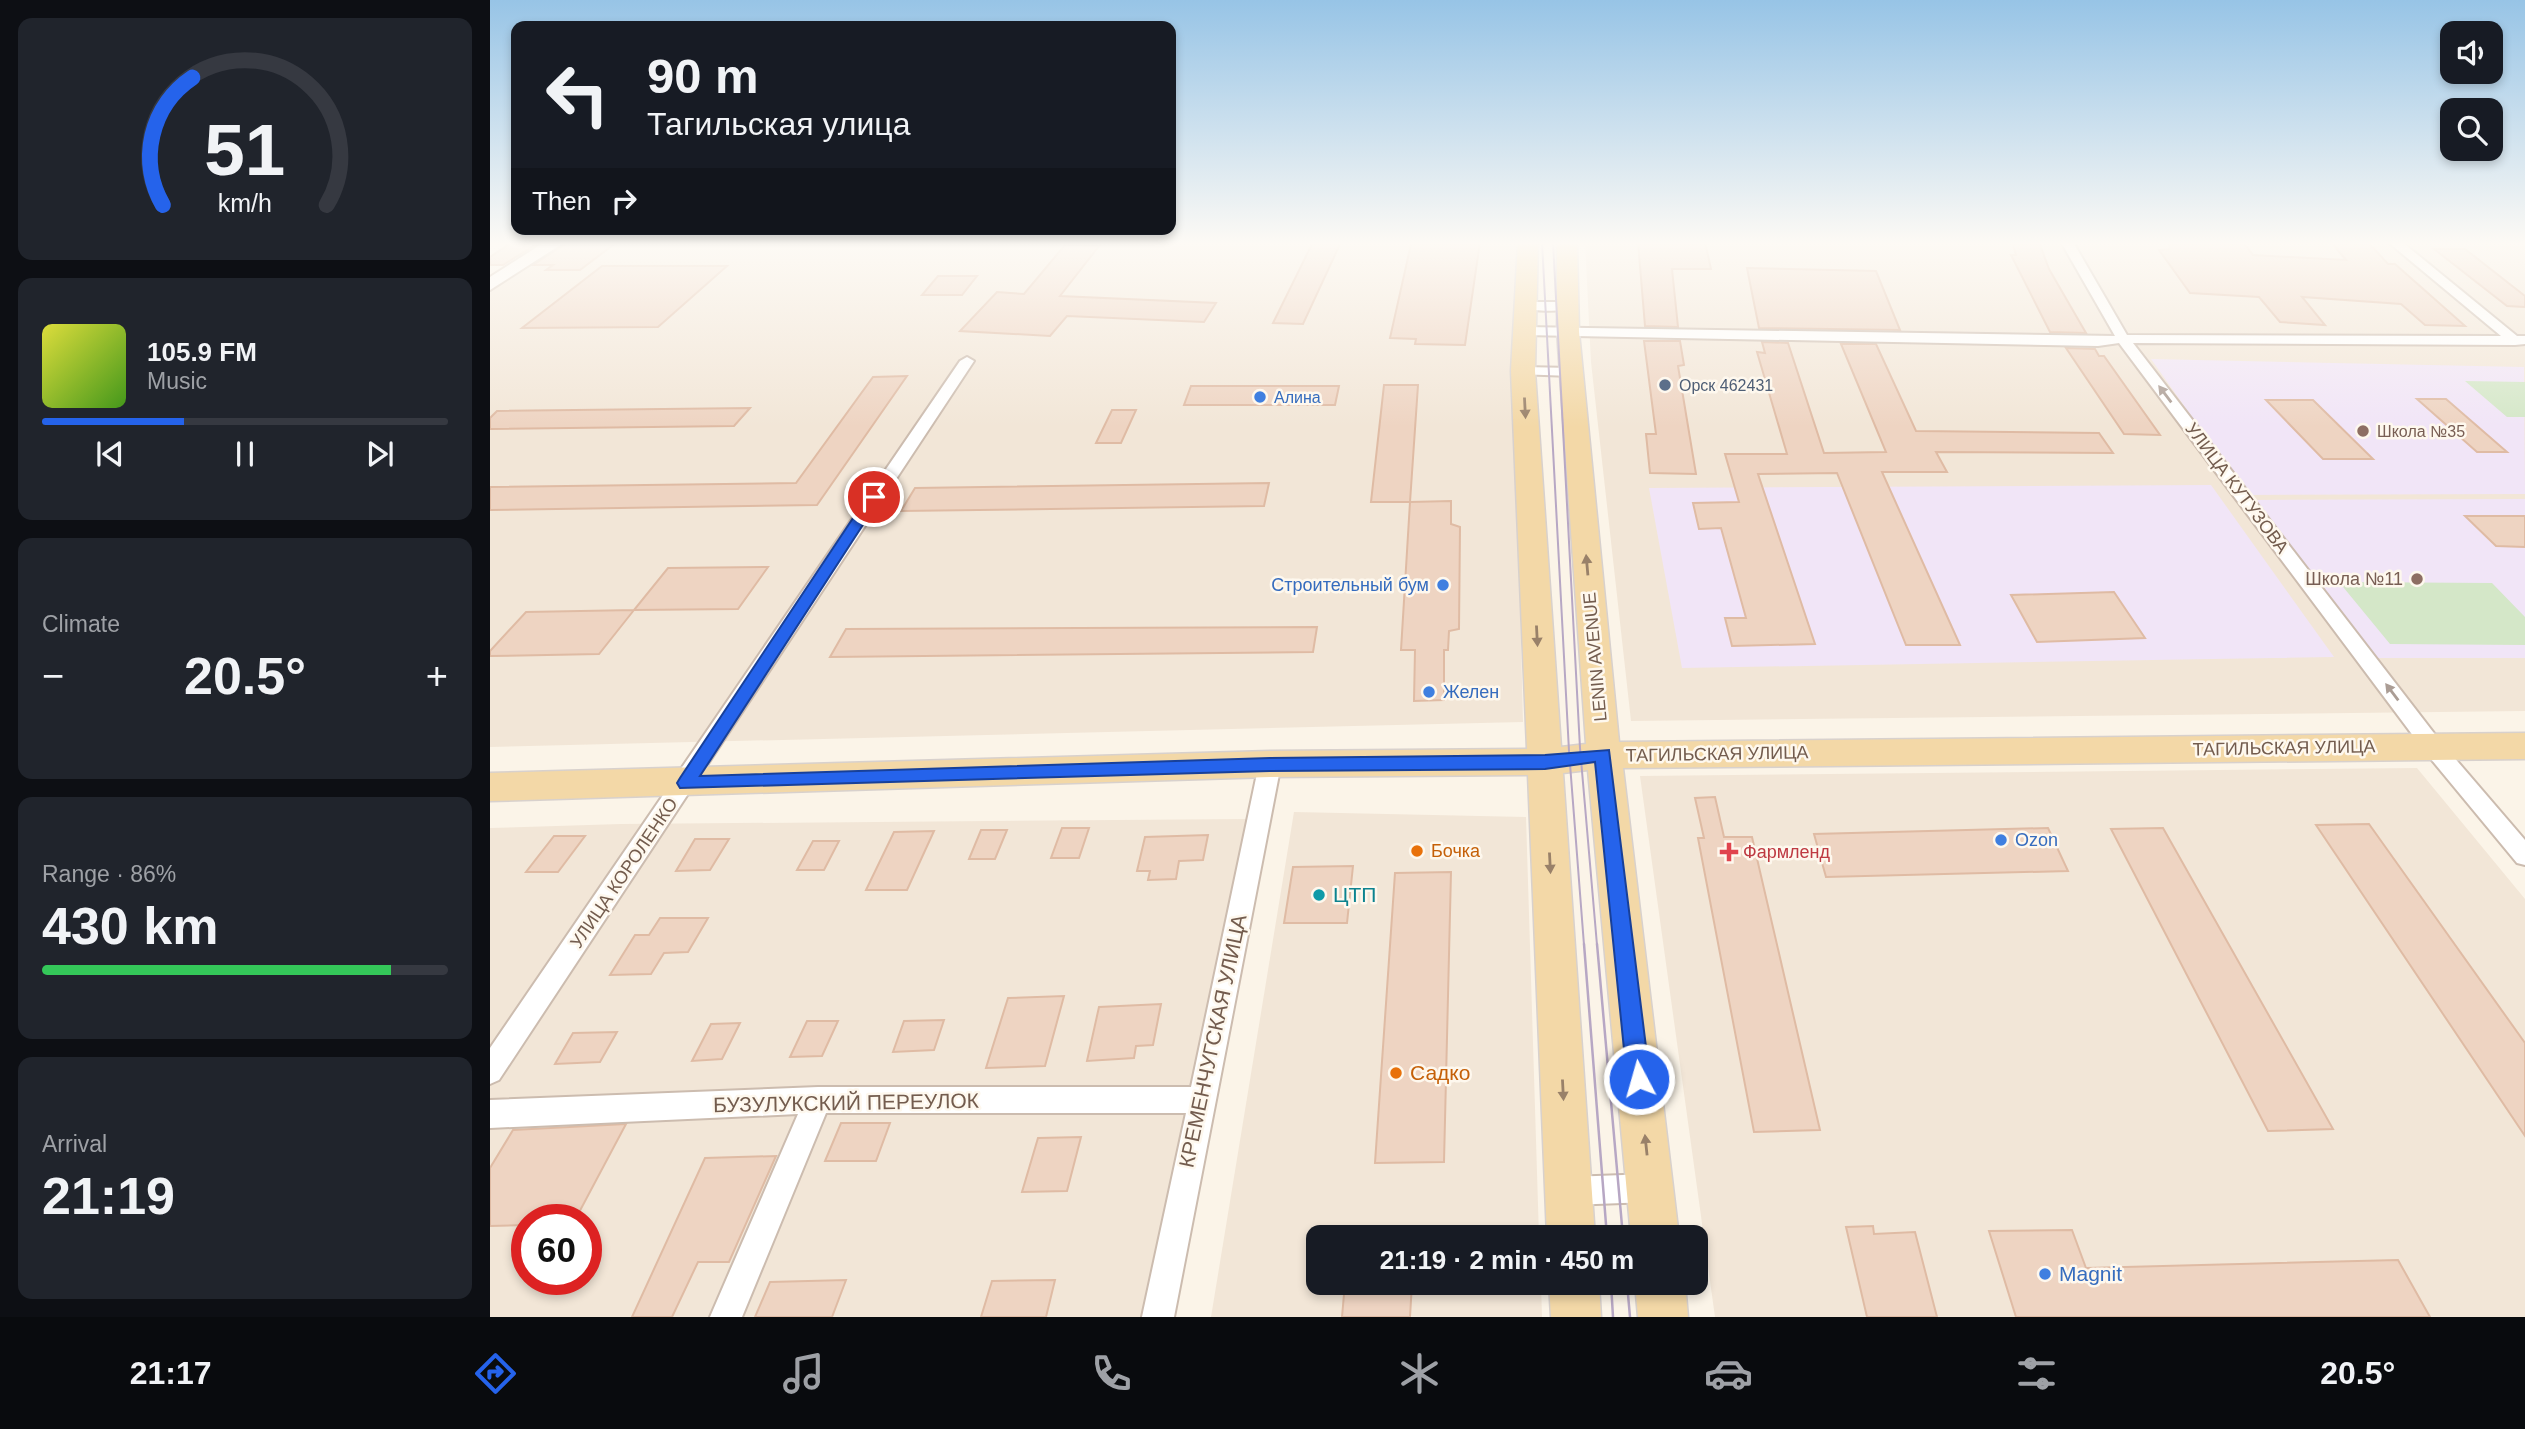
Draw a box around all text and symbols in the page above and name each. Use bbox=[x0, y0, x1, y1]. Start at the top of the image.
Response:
map controls bbox=[2440, 21, 2503, 161]
button: sound bbox=[2440, 21, 2503, 84]
icon: left bbox=[532, 49, 623, 140]
text: 90 m bbox=[647, 49, 759, 103]
button: search bbox=[2440, 98, 2503, 161]
text: Тагильская улица bbox=[647, 106, 910, 142]
text: 51 bbox=[205, 109, 285, 190]
icon: right bbox=[605, 182, 643, 220]
text: Then bbox=[532, 186, 591, 216]
text: km/h bbox=[218, 189, 272, 217]
text: 105.9 FM bbox=[147, 337, 257, 367]
text: Music bbox=[147, 368, 207, 394]
marker: Орск 462431 bbox=[1657, 377, 1673, 393]
place label: Орск 462431 bbox=[1679, 377, 1773, 394]
one-way arrow bbox=[2159, 385, 2173, 403]
marker: Алина bbox=[1252, 389, 1268, 405]
place label: Алина bbox=[1274, 389, 1321, 406]
one-way arrow bbox=[1519, 398, 1530, 420]
street label: УЛИЦА КУТУЗОВА bbox=[2181, 419, 2293, 557]
marker: Школа №35 bbox=[2355, 423, 2371, 439]
place label: Школа №35 bbox=[2377, 423, 2465, 440]
icon: previous bbox=[91, 435, 129, 473]
icon: pause bbox=[226, 435, 264, 473]
icon: next bbox=[361, 435, 399, 473]
pin bbox=[844, 467, 904, 527]
icon: arrive bbox=[855, 478, 893, 516]
one-way arrow bbox=[1581, 554, 1592, 576]
place label: Школа №11 bbox=[2305, 569, 2403, 589]
marker: Школа №11 bbox=[2409, 571, 2425, 587]
place label: Строительный бум bbox=[1271, 575, 1429, 595]
marker: Строительный бум bbox=[1435, 577, 1451, 593]
street label: LENIN AVENUE bbox=[1579, 592, 1611, 722]
text: Climate bbox=[42, 611, 120, 637]
one-way arrow bbox=[1532, 625, 1543, 647]
text: 20.5° bbox=[184, 647, 306, 705]
text: − bbox=[42, 655, 64, 697]
text: + bbox=[426, 655, 448, 697]
place label: Желен bbox=[1443, 682, 1499, 702]
one-way arrow bbox=[2385, 683, 2399, 701]
marker: Желен bbox=[1421, 684, 1437, 700]
street label: ТАГИЛЬСКАЯ УЛИЦА bbox=[2192, 736, 2376, 760]
street label: ТАГИЛЬСКАЯ УЛИЦА bbox=[1625, 742, 1809, 766]
street label: УЛИЦА КОРОЛЕНКО bbox=[566, 794, 682, 952]
place label: Ozon bbox=[2015, 830, 2058, 850]
marker: Ozon bbox=[1993, 832, 2009, 848]
place label: Бочка bbox=[1431, 841, 1481, 861]
place label: Фармленд bbox=[1743, 842, 1831, 862]
marker: Бочка bbox=[1409, 843, 1425, 859]
marker: Фармленд bbox=[1721, 844, 1737, 860]
one-way arrow bbox=[1545, 852, 1556, 874]
text: Range · 86% bbox=[42, 861, 176, 887]
place label: ЦТП bbox=[1333, 883, 1376, 906]
marker: ЦТП bbox=[1311, 887, 1327, 903]
text: 430 km bbox=[42, 897, 218, 955]
street label: КРЕМЕНЧУГСКАЯ УЛИЦА bbox=[1174, 912, 1251, 1170]
position arrow bbox=[1602, 1042, 1676, 1116]
place label: Садко bbox=[1410, 1061, 1470, 1084]
marker: Садко bbox=[1388, 1065, 1404, 1081]
one-way arrow bbox=[1558, 1079, 1569, 1101]
street label: БУЗУЛУКСКИЙ ПЕРЕУЛОК bbox=[713, 1089, 980, 1116]
text: Arrival bbox=[42, 1131, 107, 1157]
one-way arrow bbox=[1640, 1134, 1651, 1156]
text: 21:19 bbox=[42, 1167, 175, 1225]
speed limit sign: 60 bbox=[511, 1204, 602, 1295]
text: 21:19 · 2 min · 450 m bbox=[1380, 1245, 1634, 1275]
place label: Magnit bbox=[2059, 1262, 2122, 1285]
marker: Magnit bbox=[2037, 1266, 2053, 1282]
icon: directions bbox=[471, 1349, 520, 1398]
icon: music bbox=[779, 1349, 828, 1398]
icon: phone bbox=[1087, 1349, 1136, 1398]
icon: climate bbox=[1395, 1349, 1444, 1398]
icon: car bbox=[1704, 1349, 1753, 1398]
icon: filters bbox=[2012, 1349, 2061, 1398]
text: 21:17 bbox=[130, 1355, 211, 1391]
text: 20.5° bbox=[2320, 1355, 2395, 1391]

